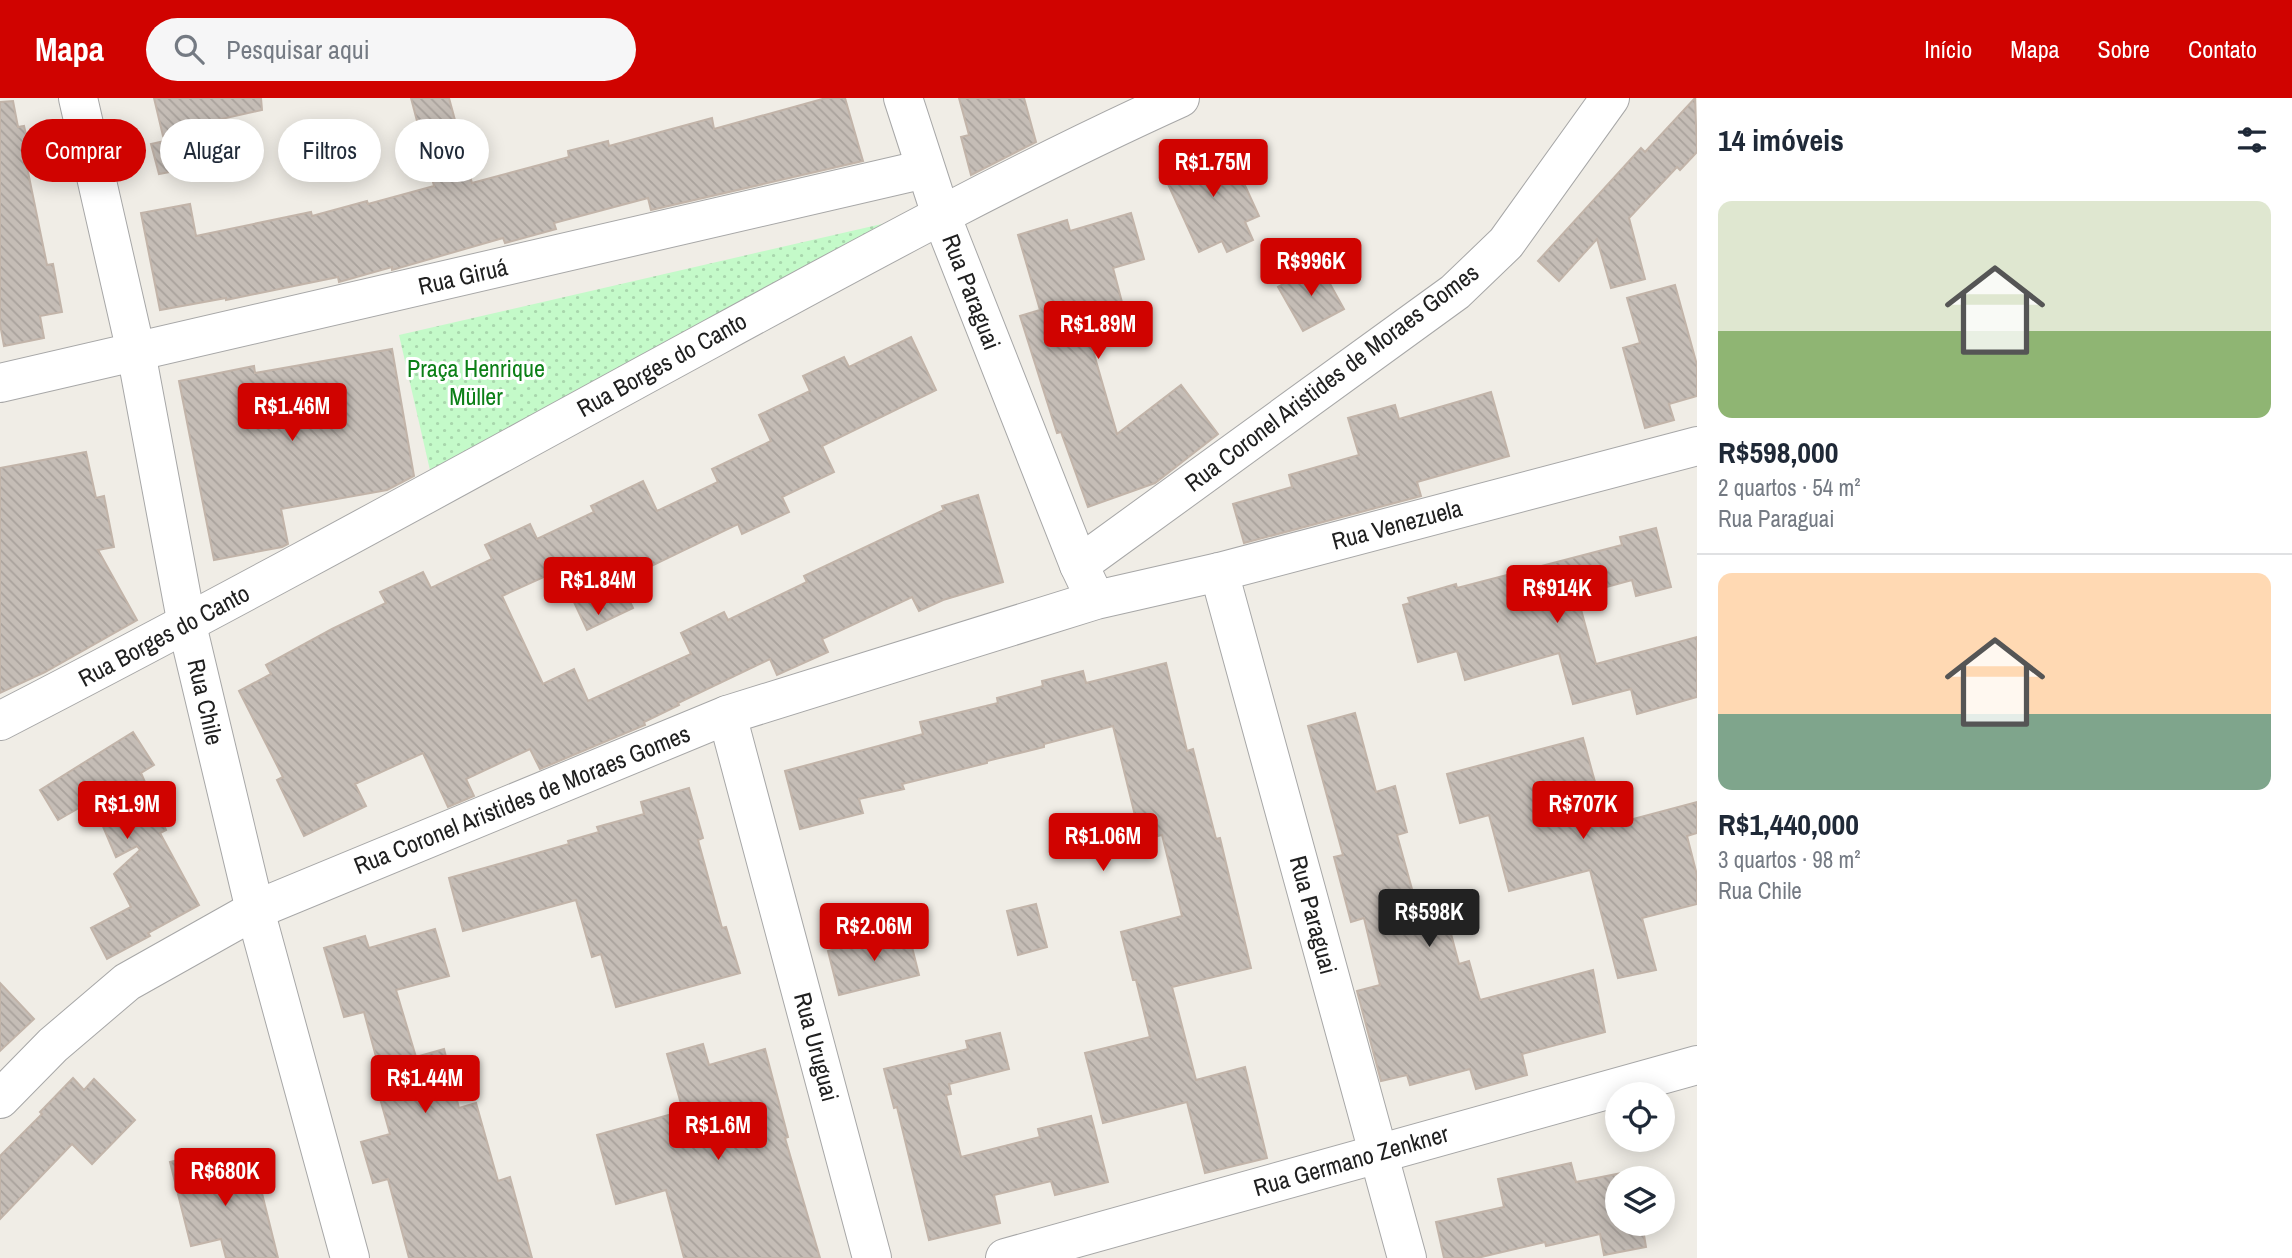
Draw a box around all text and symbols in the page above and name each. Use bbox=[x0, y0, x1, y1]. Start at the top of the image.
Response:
search box bbox=[146, 18, 636, 81]
text: Mapa bbox=[35, 27, 104, 71]
icon: search bbox=[170, 30, 208, 68]
text: Pesquisar aqui bbox=[226, 32, 370, 67]
text: Início bbox=[1924, 33, 1972, 65]
text: Mapa bbox=[2010, 33, 2060, 65]
text: Sobre bbox=[2098, 33, 2150, 65]
text: Contato bbox=[2188, 33, 2257, 65]
chip: Comprar bbox=[21, 119, 146, 182]
chip: Alugar bbox=[160, 119, 264, 182]
chip: Filtros bbox=[278, 119, 381, 182]
chip: Novo bbox=[395, 119, 489, 182]
text: 14 imóveis bbox=[1718, 120, 1844, 160]
icon: filters bbox=[2233, 121, 2271, 159]
pin: R$1.75M bbox=[1148, 140, 1278, 199]
text: R$1.75M bbox=[1175, 146, 1251, 177]
street label: Rua Paraguai bbox=[935, 229, 1009, 354]
pin: R$996K bbox=[1254, 238, 1368, 298]
text: R$996K bbox=[1276, 245, 1346, 276]
icon: home bbox=[1932, 247, 2058, 373]
street label: Rua Giruá bbox=[415, 250, 511, 302]
street label: Rua Coronel Aristides de Moraes Gomes bbox=[1178, 256, 1485, 498]
pin: R$1.89M bbox=[1033, 302, 1163, 361]
street label: Rua Borges do Canto bbox=[571, 304, 752, 424]
text: R$1.89M bbox=[1060, 308, 1136, 339]
park label: Praça Henrique Müller bbox=[407, 352, 545, 412]
pin: R$1.46M bbox=[227, 384, 357, 443]
text: R$1.46M bbox=[254, 390, 330, 421]
text: R$598,000 bbox=[1718, 432, 1838, 472]
text: 2 quartos · 54 m² bbox=[1718, 472, 1861, 503]
street label: Rua Venezuela bbox=[1328, 491, 1465, 557]
text: Rua Paraguai bbox=[1718, 503, 1834, 534]
pin: R$1.84M bbox=[533, 558, 663, 617]
text: R$1.84M bbox=[560, 564, 636, 595]
pin: R$914K bbox=[1500, 566, 1614, 625]
text: R$914K bbox=[1522, 572, 1592, 603]
street label: Rua Borges do Canto bbox=[72, 577, 255, 694]
icon: home bbox=[1932, 619, 2058, 745]
street label: Rua Chile bbox=[181, 656, 231, 748]
street label: Rua Coronel Aristides de Moraes Gomes bbox=[349, 717, 694, 881]
pin: R$1.9M bbox=[70, 782, 184, 841]
pin: R$707K bbox=[1526, 782, 1640, 841]
text: R$1.9M bbox=[94, 788, 160, 819]
text: R$707K bbox=[1548, 788, 1618, 819]
text: R$1,440,000 bbox=[1718, 804, 1859, 844]
pin: R$1.06M bbox=[1038, 814, 1168, 873]
text: R$1.06M bbox=[1065, 820, 1141, 851]
text: 3 quartos · 98 m² bbox=[1718, 844, 1861, 875]
street label: Rua Paraguai bbox=[1283, 852, 1345, 978]
text: Rua Chile bbox=[1718, 875, 1802, 906]
pin: R$598K bbox=[1372, 890, 1486, 949]
text: R$598K bbox=[1394, 896, 1464, 927]
pin: R$2.06M bbox=[809, 904, 939, 963]
text: R$2.06M bbox=[836, 910, 912, 941]
street label: Rua Uruguai bbox=[787, 989, 847, 1105]
pin: R$1.44M bbox=[360, 1056, 490, 1115]
text: R$1.44M bbox=[387, 1062, 463, 1093]
map controls bbox=[1605, 1082, 1675, 1236]
button: locate bbox=[1605, 1082, 1675, 1152]
pin: R$1.6M bbox=[661, 1102, 775, 1162]
text: R$1.6M bbox=[685, 1109, 751, 1140]
street label: Rua Germano Zenkner bbox=[1250, 1117, 1452, 1203]
pin: R$680K bbox=[168, 1148, 282, 1208]
text: R$680K bbox=[190, 1155, 260, 1186]
button: layers bbox=[1605, 1166, 1675, 1236]

